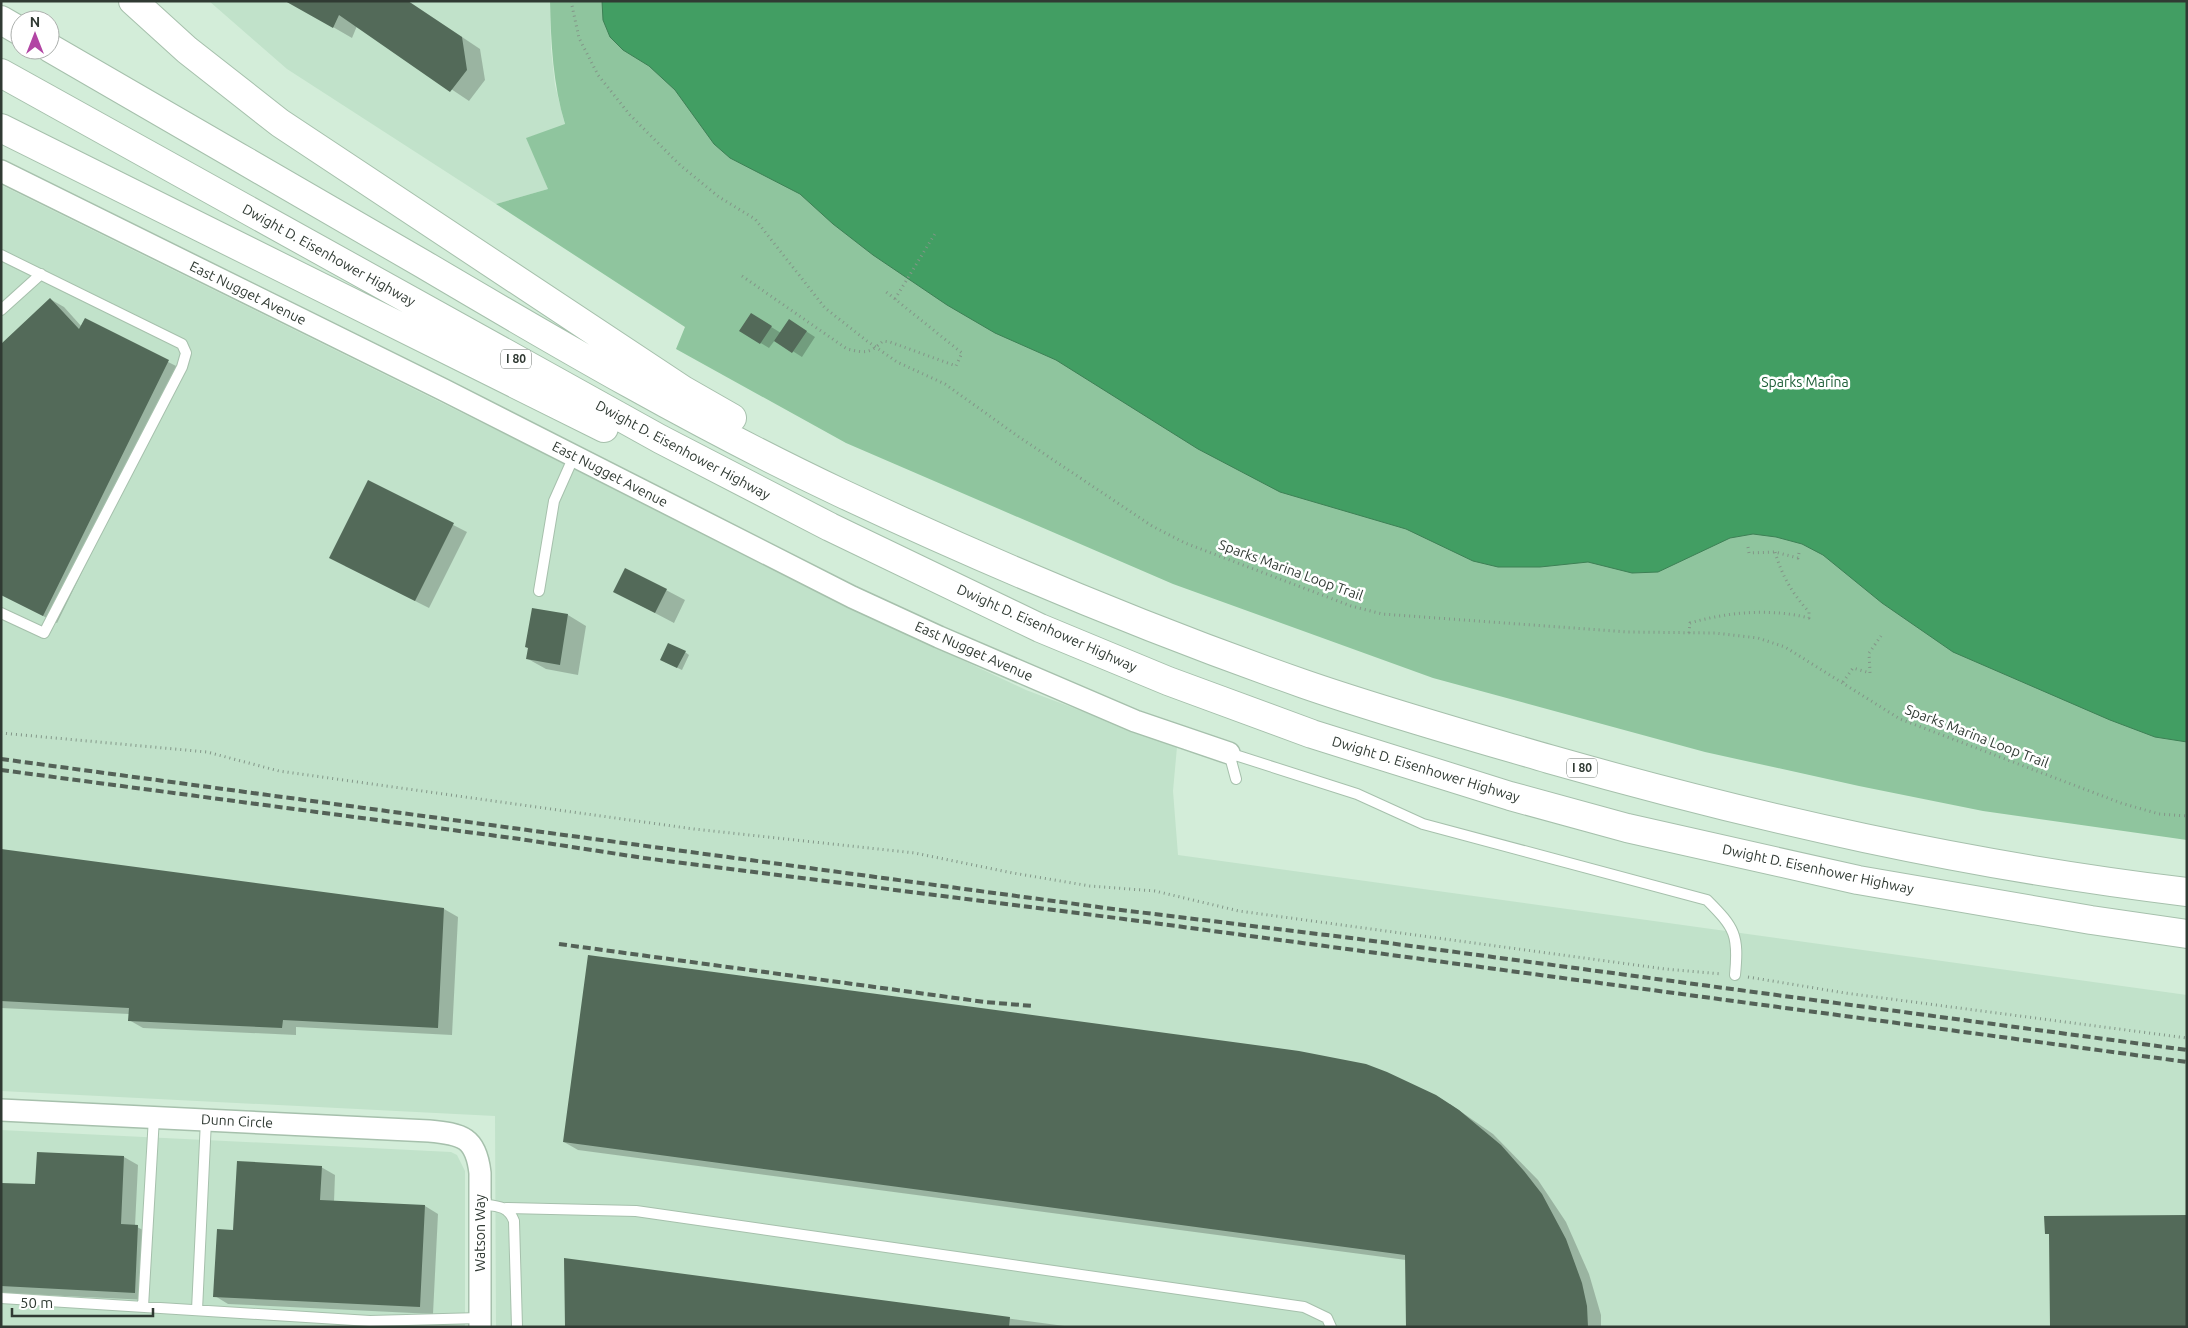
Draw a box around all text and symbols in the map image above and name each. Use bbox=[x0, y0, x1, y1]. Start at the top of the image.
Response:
north arrow bbox=[10, 10, 60, 60]
text: N bbox=[30, 14, 40, 30]
street label: Dwight D. Eisenhower Highway bbox=[240, 201, 419, 309]
street label: East Nugget Avenue bbox=[187, 258, 309, 328]
road number: I 80 bbox=[501, 349, 531, 368]
park label: Sparks Marina bbox=[1761, 374, 1849, 390]
street label: Dwight D. Eisenhower Highway bbox=[593, 397, 773, 503]
street label: East Nugget Avenue bbox=[550, 438, 670, 510]
street label: Sparks Marina Loop Trail bbox=[1217, 536, 1366, 604]
street label: Dwight D. Eisenhower Highway bbox=[954, 581, 1140, 675]
street label: East Nugget Avenue bbox=[913, 618, 1035, 684]
street label: Sparks Marina Loop Trail bbox=[1903, 701, 2051, 771]
street label: Dwight D. Eisenhower Highway bbox=[1330, 733, 1522, 805]
road number: I 80 bbox=[1567, 758, 1597, 778]
street label: Dwight D. Eisenhower Highway bbox=[1721, 841, 1915, 897]
street label: Dunn Circle bbox=[200, 1111, 274, 1131]
street label: Watson Way bbox=[472, 1194, 488, 1272]
scale bar bbox=[12, 1286, 154, 1318]
text: 50 m bbox=[20, 1294, 53, 1311]

